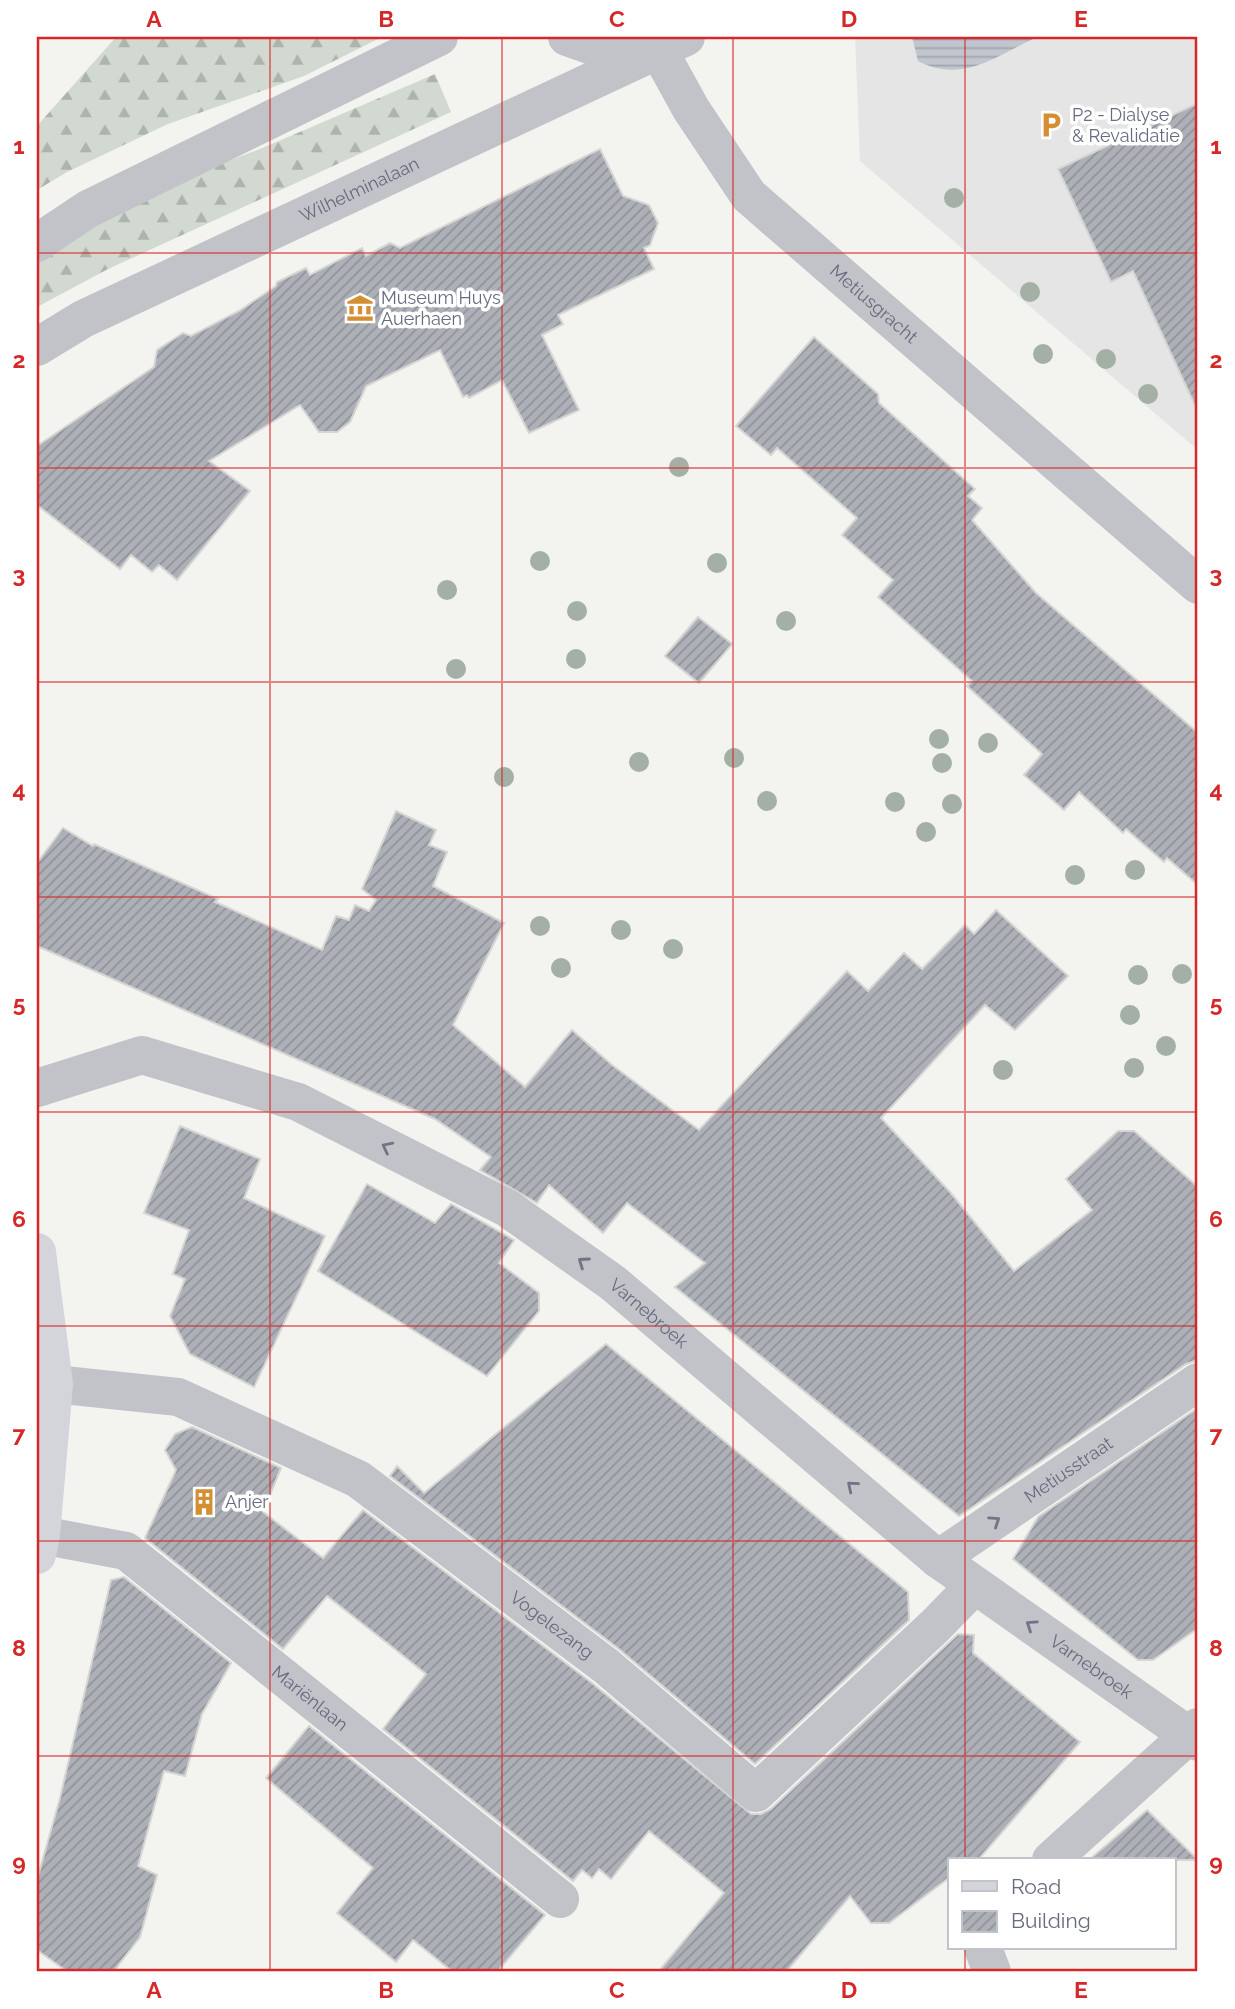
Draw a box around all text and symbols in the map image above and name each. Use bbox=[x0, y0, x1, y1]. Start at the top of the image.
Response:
text: A bbox=[146, 5, 162, 32]
text: B bbox=[378, 5, 394, 32]
text: C bbox=[609, 5, 625, 32]
text: D bbox=[841, 5, 857, 32]
text: E bbox=[1074, 5, 1088, 32]
place label: P2 - Dialyse & Revalidatie bbox=[1072, 104, 1180, 146]
parking icon: P2 - Dialyse & Revalidatie bbox=[1036, 110, 1066, 140]
text: 1 bbox=[13, 132, 25, 159]
text: 1 bbox=[1210, 132, 1222, 159]
street label: Wilhelminalaan bbox=[296, 152, 422, 226]
street label: Metiusgracht bbox=[826, 260, 922, 347]
place label: Museum Huys Auerhaen bbox=[381, 287, 501, 329]
museum icon: Museum Huys Auerhaen bbox=[345, 293, 375, 323]
text: 2 bbox=[13, 346, 25, 373]
text: 2 bbox=[1210, 346, 1222, 373]
text: 3 bbox=[13, 561, 25, 588]
text: 3 bbox=[1210, 561, 1222, 588]
text: 4 bbox=[12, 776, 26, 803]
text: 4 bbox=[1209, 776, 1223, 803]
text: 5 bbox=[13, 990, 26, 1017]
text: 5 bbox=[1210, 990, 1223, 1017]
one-way arrow bbox=[382, 1142, 394, 1156]
text: 6 bbox=[12, 1205, 26, 1232]
text: 6 bbox=[1209, 1205, 1223, 1232]
one-way arrow bbox=[578, 1258, 591, 1270]
street label: Varnebroek bbox=[605, 1274, 693, 1352]
text: 7 bbox=[13, 1420, 26, 1447]
text: 7 bbox=[1210, 1420, 1223, 1447]
street label: Metiusstraat bbox=[1020, 1432, 1116, 1507]
one-way arrow bbox=[847, 1482, 860, 1494]
building icon: Anjer bbox=[189, 1487, 219, 1517]
place label: Anjer bbox=[225, 1491, 269, 1512]
one-way arrow bbox=[987, 1517, 1000, 1529]
street label: Vogelezang bbox=[506, 1586, 598, 1663]
one-way arrow bbox=[1026, 1621, 1039, 1633]
street label: Varnebroek bbox=[1046, 1630, 1137, 1703]
text: 8 bbox=[12, 1634, 26, 1661]
text: 8 bbox=[1209, 1634, 1223, 1661]
street label: Mariënlaan bbox=[268, 1661, 352, 1735]
text: 9 bbox=[12, 1849, 26, 1876]
text: 9 bbox=[1209, 1849, 1223, 1876]
legend bbox=[948, 1858, 1176, 1950]
text: Road bbox=[1011, 1874, 1061, 1899]
text: Building bbox=[1011, 1908, 1091, 1933]
text: A bbox=[146, 1976, 162, 2003]
text: B bbox=[378, 1976, 394, 2003]
text: C bbox=[609, 1976, 625, 2003]
text: D bbox=[841, 1976, 857, 2003]
text: E bbox=[1074, 1976, 1088, 2003]

